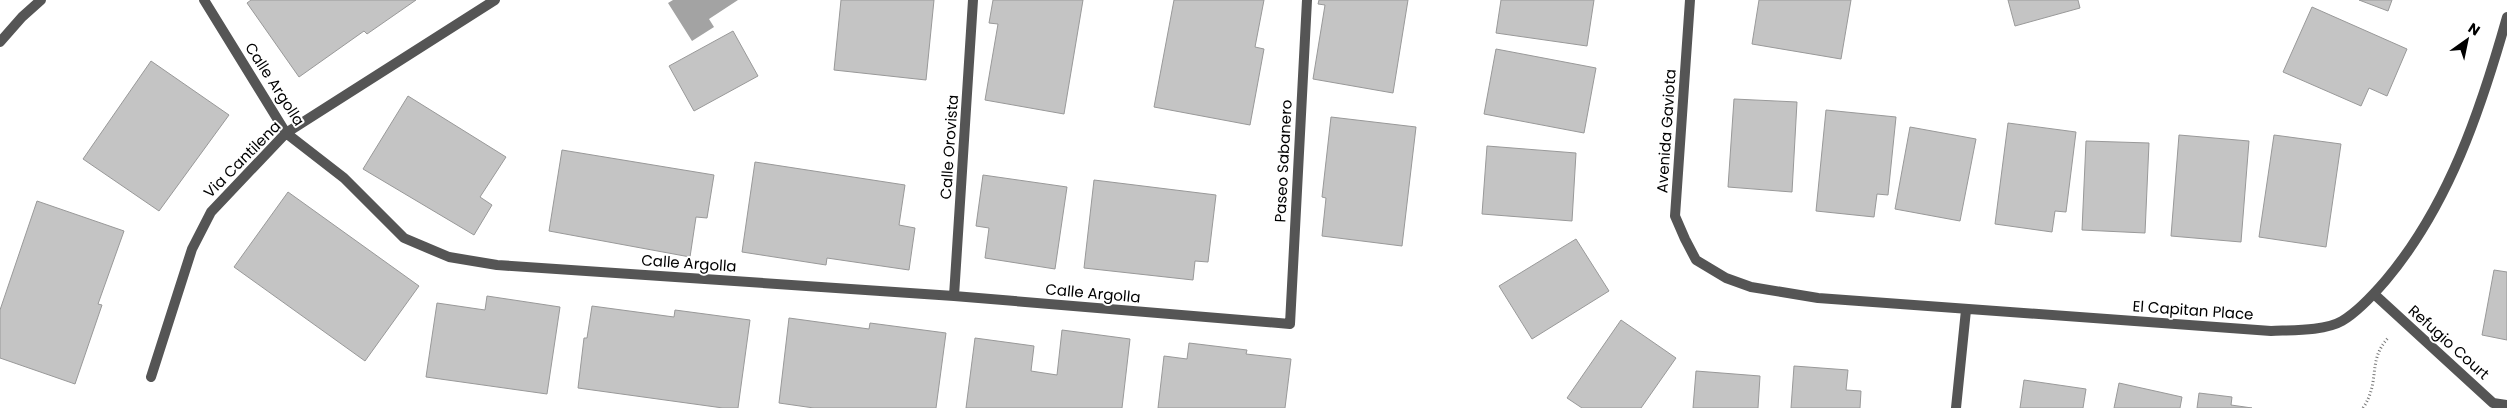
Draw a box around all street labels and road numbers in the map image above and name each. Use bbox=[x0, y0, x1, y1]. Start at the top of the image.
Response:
street label: Calle Argolla bbox=[240, 38, 310, 130]
street label: Avenida Gaviota bbox=[1651, 68, 1681, 194]
street label: Calle Orovista bbox=[935, 94, 963, 200]
street label: Paseo Sabanero bbox=[1269, 99, 1297, 223]
street label: Via Cantilena bbox=[199, 116, 285, 202]
street label: Calle Argolla bbox=[641, 249, 737, 277]
street label: Calle Argolla bbox=[1045, 278, 1141, 308]
street label: El Capitan Place bbox=[2132, 295, 2254, 325]
street label: Refugio Court bbox=[2404, 300, 2494, 384]

